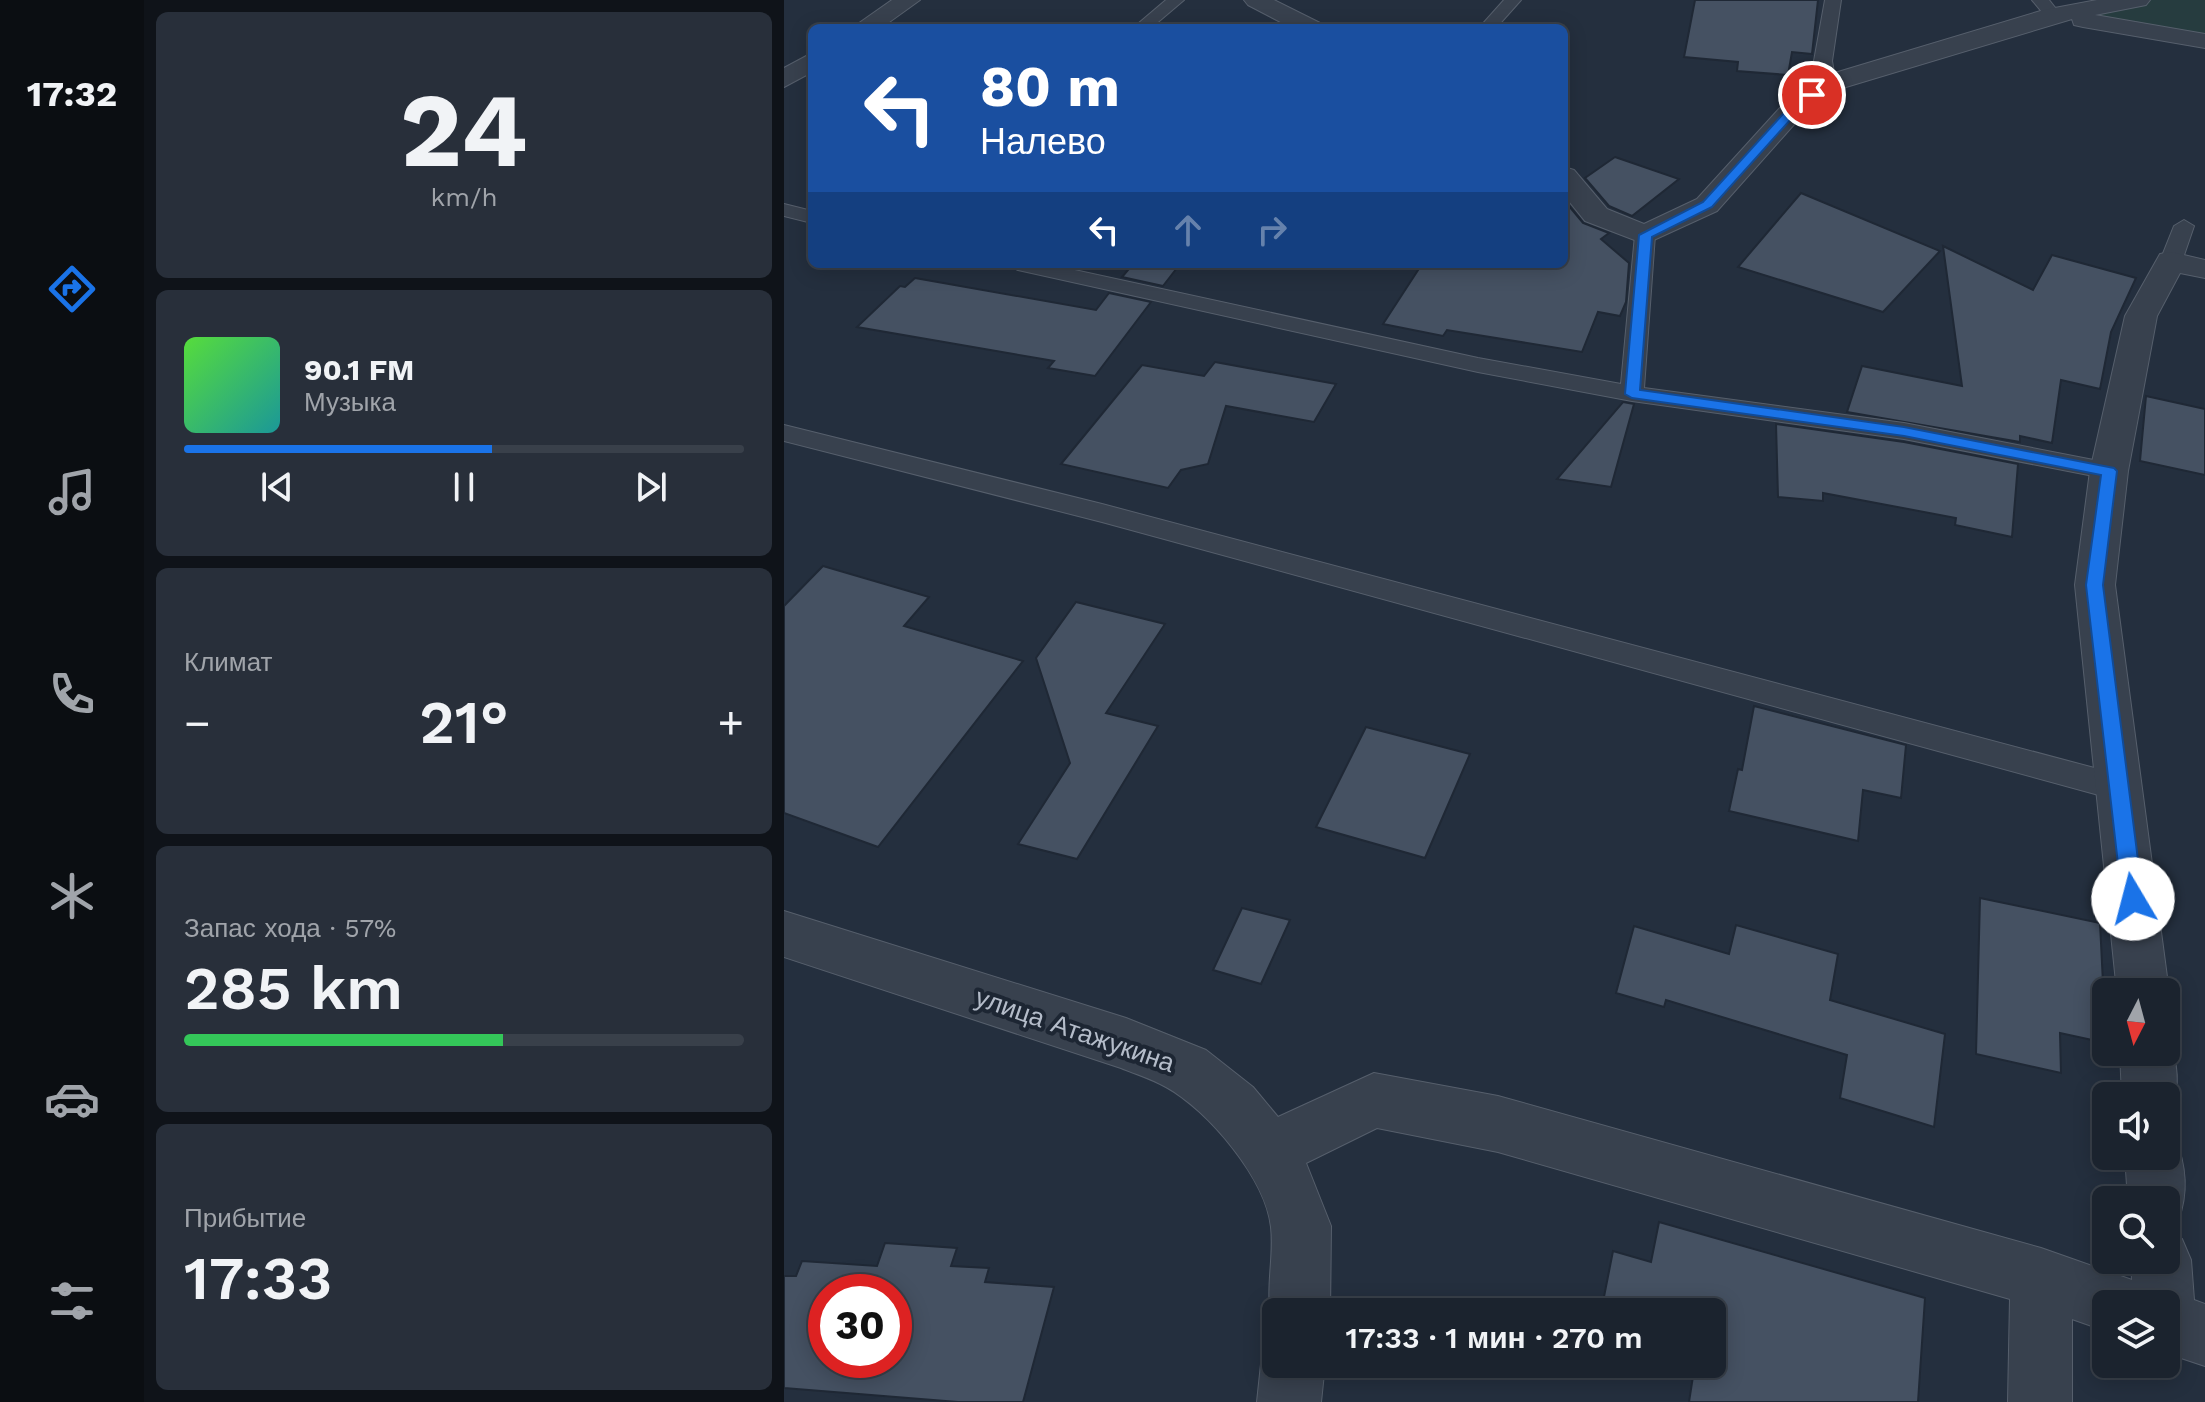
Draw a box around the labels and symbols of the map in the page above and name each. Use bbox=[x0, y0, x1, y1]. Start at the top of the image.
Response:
pin bbox=[1778, 61, 1846, 129]
position arrow bbox=[2091, 857, 2175, 941]
north arrow bbox=[2092, 978, 2180, 1066]
street label: улица Атажукина bbox=[972, 982, 1179, 1078]
speed limit sign: 30 bbox=[808, 1274, 912, 1378]

